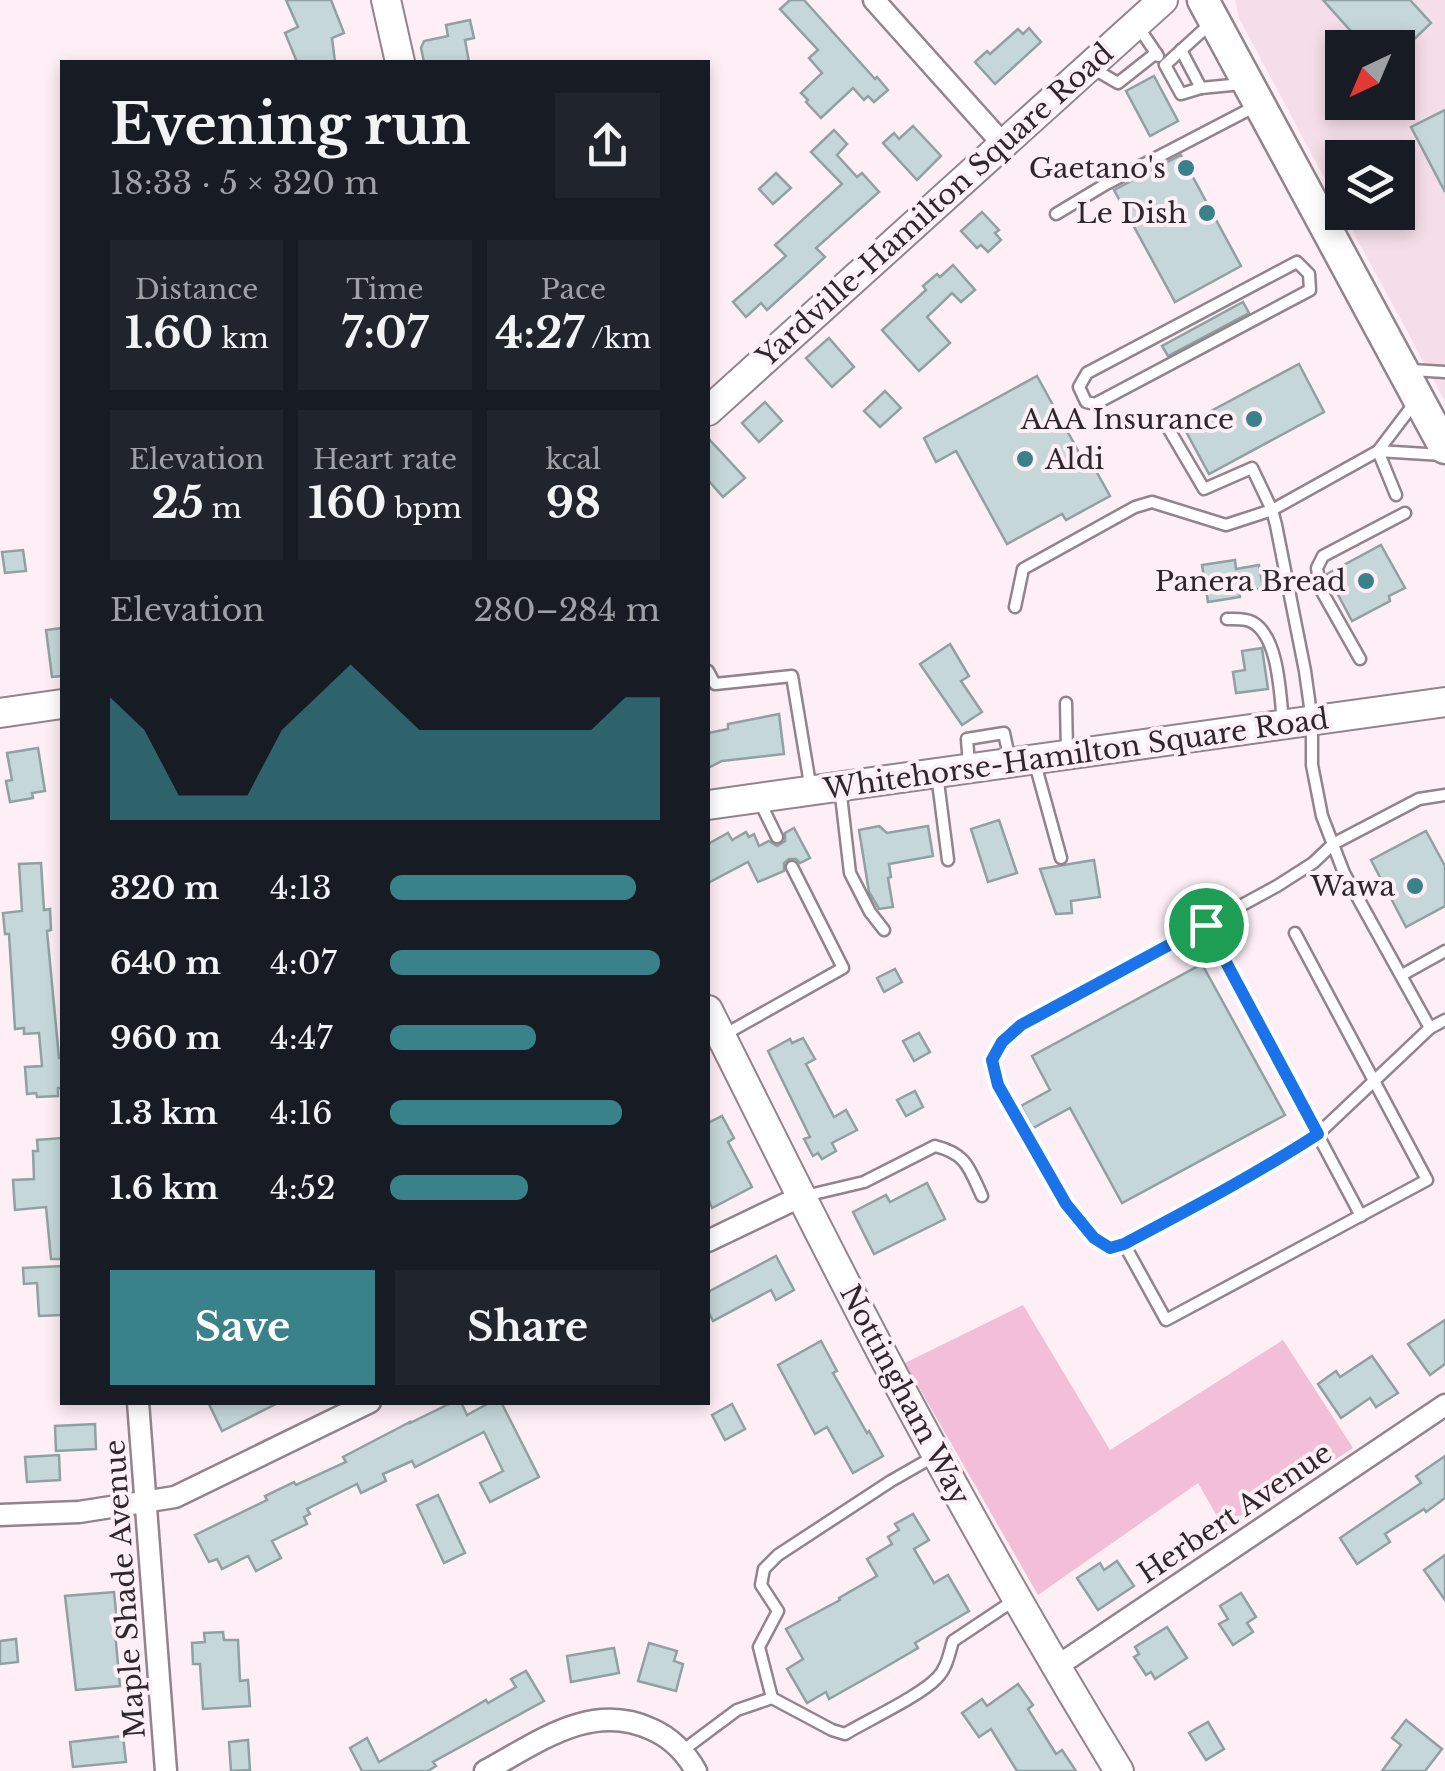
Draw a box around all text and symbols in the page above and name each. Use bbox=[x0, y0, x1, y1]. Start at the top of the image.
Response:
north arrow bbox=[1325, 30, 1415, 120]
map controls bbox=[1325, 30, 1415, 230]
street label: Yardville-Hamilton Square Road bbox=[749, 36, 1120, 375]
text: Evening run bbox=[110, 91, 470, 159]
button: share bbox=[555, 93, 660, 198]
button: layers bbox=[1325, 140, 1415, 230]
place label: Gaetano's bbox=[1029, 151, 1166, 186]
marker: Gaetano's bbox=[1175, 157, 1197, 179]
text: 18:33 · 5 × 320 m bbox=[110, 163, 379, 203]
place label: Le Dish bbox=[1076, 196, 1187, 231]
marker: Le Dish bbox=[1196, 202, 1218, 224]
text: Distance bbox=[135, 272, 258, 307]
text: Time bbox=[346, 272, 424, 307]
text: Pace bbox=[541, 272, 606, 307]
text: 1.60 bbox=[125, 307, 213, 359]
text: 7:07 bbox=[342, 307, 428, 359]
text: 4:27 bbox=[495, 307, 584, 359]
text: km bbox=[213, 321, 269, 356]
text: /km bbox=[584, 321, 651, 356]
place label: AAA Insurance bbox=[1020, 402, 1234, 437]
marker: AAA Insurance bbox=[1243, 408, 1265, 430]
text: Elevation bbox=[129, 442, 264, 477]
text: Heart rate bbox=[313, 442, 457, 477]
text: kcal bbox=[545, 442, 601, 477]
place label: Aldi bbox=[1044, 442, 1104, 477]
marker: Aldi bbox=[1014, 448, 1036, 470]
text: 25 bbox=[151, 477, 204, 529]
text: 160 bbox=[308, 477, 386, 529]
text: 98 bbox=[546, 477, 601, 529]
text: m bbox=[204, 491, 242, 526]
text: bpm bbox=[386, 491, 462, 526]
place label: Panera Bread bbox=[1155, 564, 1346, 599]
marker: Panera Bread bbox=[1355, 570, 1377, 592]
text: Elevation bbox=[110, 590, 264, 630]
text: 280–284 m bbox=[474, 590, 660, 630]
street label: Whitehorse-Hamilton Square Road bbox=[820, 701, 1331, 807]
text: 320 m bbox=[110, 868, 219, 908]
text: 4:13 bbox=[270, 868, 332, 908]
place label: Wawa bbox=[1309, 869, 1395, 904]
marker: Wawa bbox=[1404, 875, 1426, 897]
pin bbox=[1164, 883, 1249, 968]
icon: arrive bbox=[1179, 898, 1234, 953]
text: 640 m bbox=[110, 943, 221, 983]
text: 4:07 bbox=[270, 943, 337, 983]
text: 960 m bbox=[110, 1018, 221, 1058]
text: 4:47 bbox=[270, 1018, 333, 1058]
text: 1.3 km bbox=[110, 1093, 218, 1133]
text: 4:16 bbox=[270, 1093, 333, 1133]
text: 1.6 km bbox=[110, 1168, 219, 1208]
text: 4:52 bbox=[270, 1168, 336, 1208]
button: Save bbox=[110, 1270, 375, 1385]
button: Share bbox=[395, 1270, 660, 1385]
street label: Nottingham Way bbox=[832, 1279, 978, 1511]
street label: Herbert Avenue bbox=[1131, 1435, 1339, 1591]
street label: Maple Shade Avenue bbox=[97, 1438, 153, 1740]

